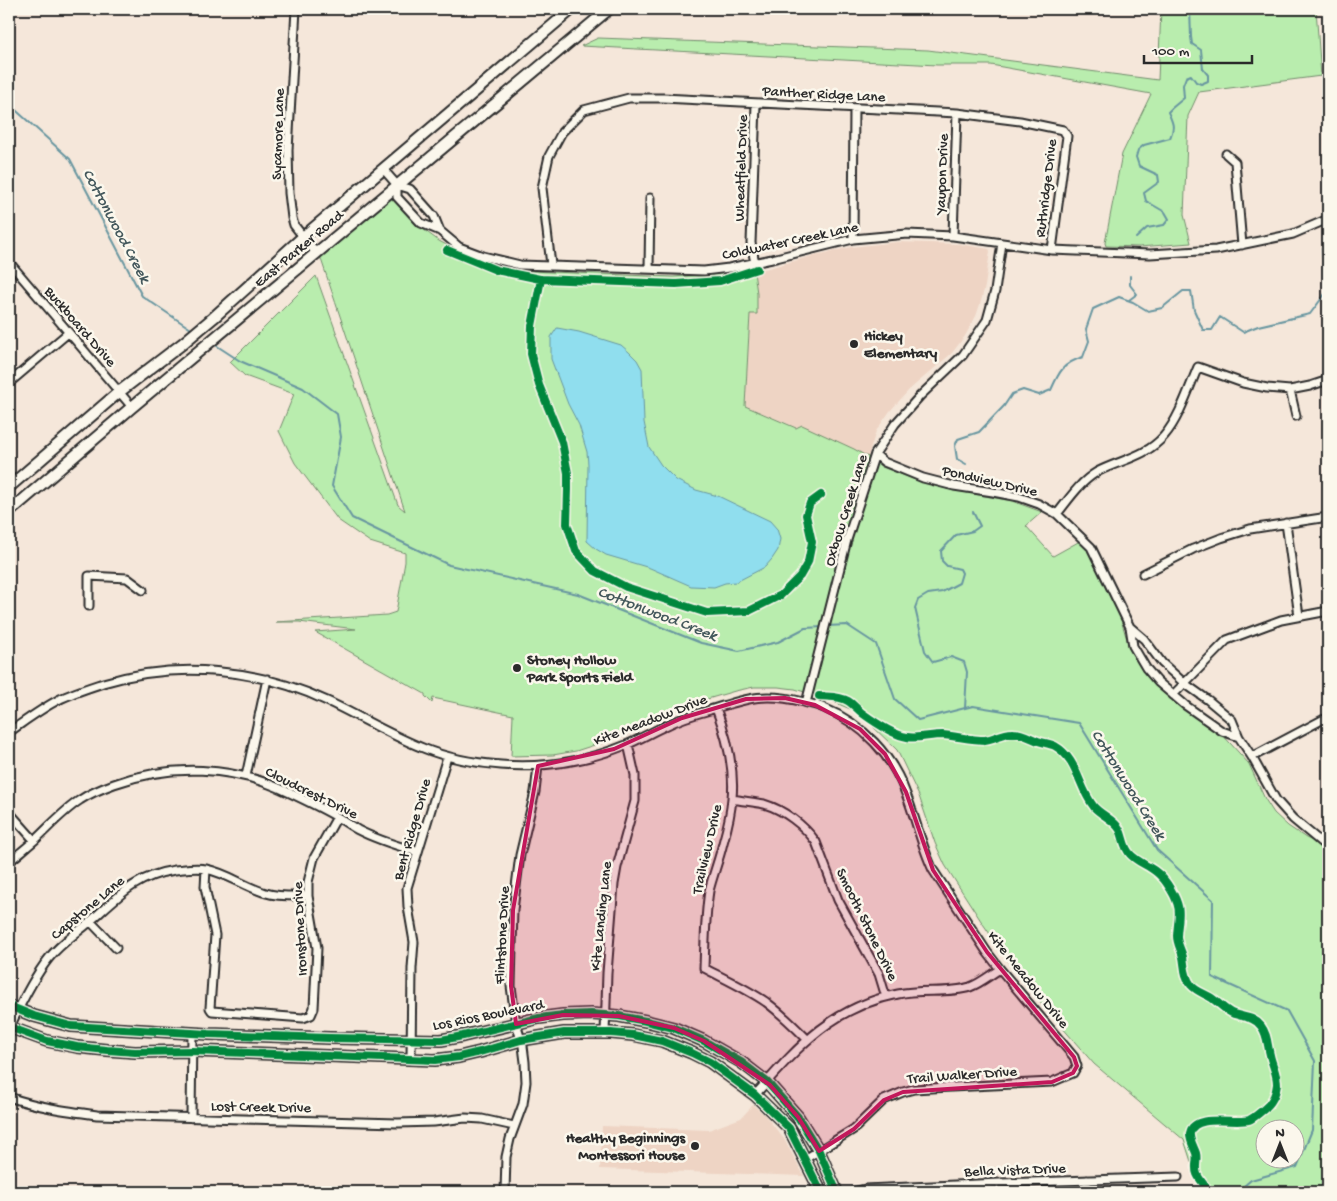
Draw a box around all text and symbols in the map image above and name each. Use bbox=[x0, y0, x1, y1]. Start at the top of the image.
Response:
scale bar bbox=[1144, 32, 1252, 64]
text: 100 m bbox=[1151, 43, 1190, 61]
street label: Panther Ridge Lane bbox=[761, 83, 886, 107]
street label: Sycamore Lane bbox=[268, 88, 290, 180]
street label: Wheatfield Drive bbox=[731, 114, 753, 222]
street label: Yaupon Drive bbox=[933, 133, 953, 217]
street label: Ruthridge Drive bbox=[1032, 138, 1062, 238]
water label: Cottonwood Creek bbox=[77, 167, 154, 288]
street label: East Parker Road bbox=[251, 206, 348, 292]
street label: Coldwater Creek Lane bbox=[721, 219, 860, 265]
street label: Buckboard Drive bbox=[39, 283, 120, 371]
place label: Hickey Elementary bbox=[864, 328, 938, 363]
marker: Hickey Elementary bbox=[848, 338, 860, 350]
street label: Oxbow Creek Lane bbox=[821, 452, 873, 569]
street label: Pondview Drive bbox=[939, 462, 1039, 502]
water label: Cottonwood Creek bbox=[594, 584, 721, 647]
place label: Stoney Hollow Park Sports Field bbox=[526, 652, 635, 687]
marker: Stoney Hollow Park Sports Field bbox=[511, 662, 523, 674]
street label: Kite Meadow Drive bbox=[592, 691, 710, 751]
water label: Cottonwood Creek bbox=[1086, 727, 1169, 846]
street label: Cloudcrest Drive bbox=[262, 764, 361, 824]
street label: Bent Ridge Drive bbox=[390, 777, 436, 883]
street label: Trailview Drive bbox=[689, 803, 727, 897]
street label: Kite Landing Lane bbox=[587, 860, 617, 972]
street label: Smooth Stone Drive bbox=[831, 866, 901, 984]
street label: Capstone Lane bbox=[48, 872, 129, 944]
street label: Ironstone Drive bbox=[290, 881, 312, 976]
street label: Flintstone Drive bbox=[491, 885, 515, 986]
street label: Kite Meadow Drive bbox=[983, 928, 1072, 1033]
street label: Los Rios Boulevard bbox=[431, 996, 547, 1036]
street label: Trail Walker Drive bbox=[906, 1063, 1018, 1089]
street label: Lost Creek Drive bbox=[211, 1098, 312, 1118]
north arrow bbox=[1254, 1118, 1304, 1168]
text: N bbox=[1275, 1125, 1285, 1142]
place label: Healthy Beginnings Montessori House bbox=[566, 1130, 686, 1165]
marker: Healthy Beginnings Montessori House bbox=[689, 1140, 701, 1152]
street label: Bella Vista Drive bbox=[963, 1160, 1066, 1182]

